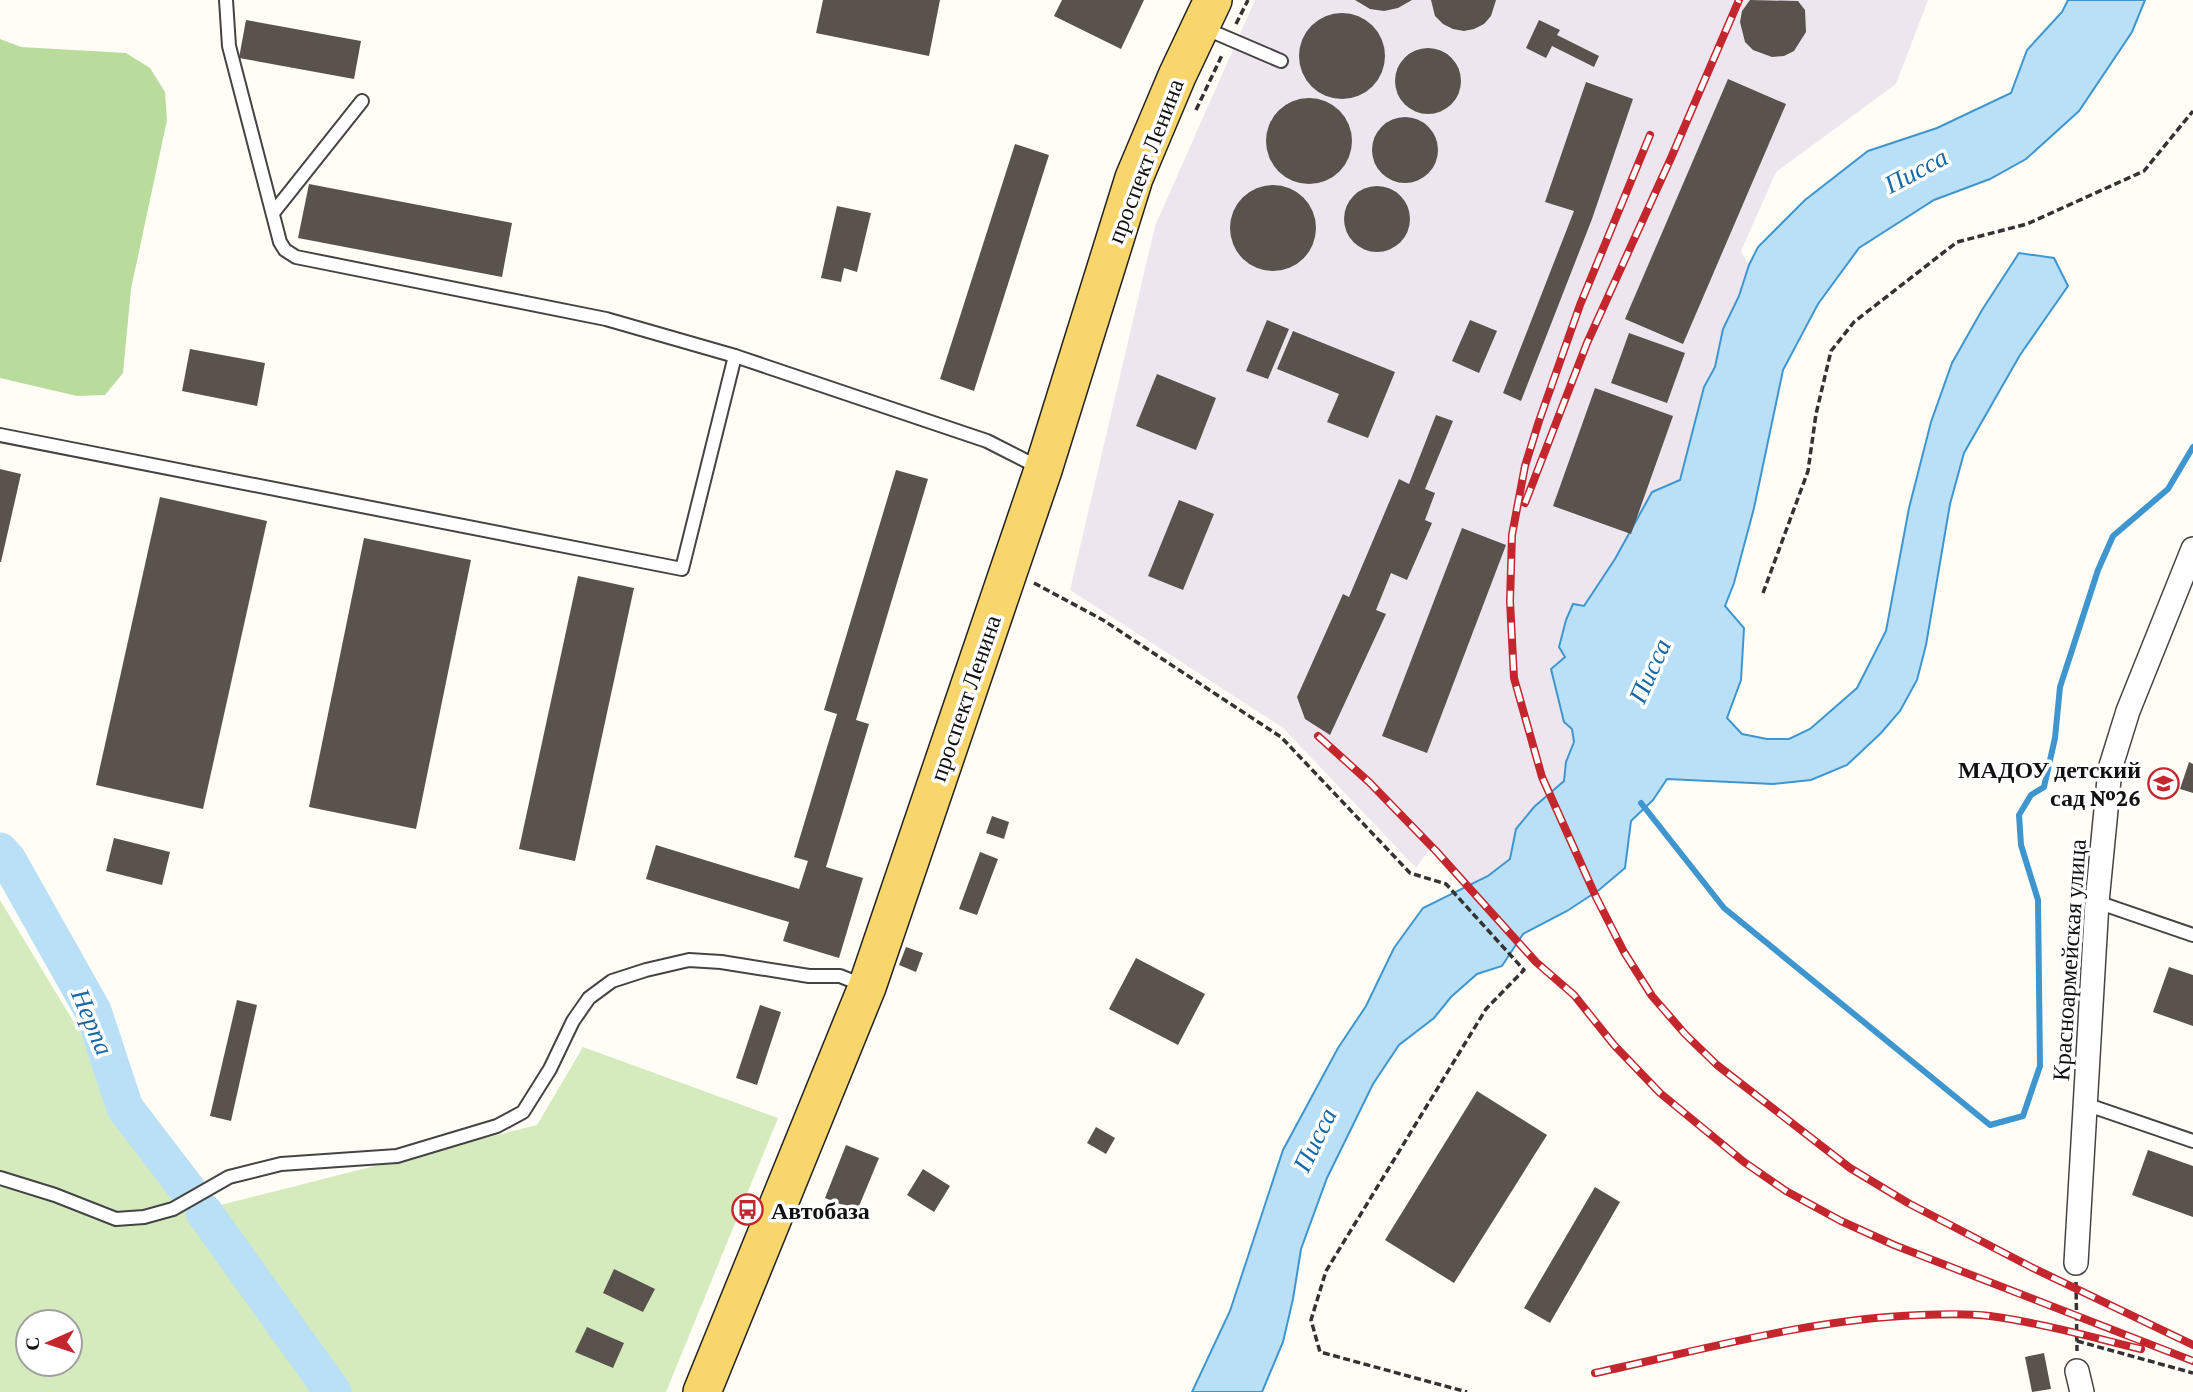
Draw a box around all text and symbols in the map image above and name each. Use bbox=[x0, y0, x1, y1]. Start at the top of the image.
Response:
street label: проспект Ленина bbox=[1101, 75, 1189, 247]
water label: Писса bbox=[1879, 142, 1952, 200]
street label: проспект Ленина bbox=[924, 611, 1006, 785]
water label: Писса bbox=[1623, 634, 1677, 709]
place label: МАДОУ детский сад №26 bbox=[1958, 756, 2141, 811]
school or university icon: МАДОУ детский сад №26 bbox=[2147, 766, 2181, 800]
street label: Красноармейская улица bbox=[2047, 838, 2091, 1082]
water label: Нерпа bbox=[65, 984, 119, 1060]
water label: Писса bbox=[1287, 1103, 1343, 1177]
bus stop icon: Автобаза bbox=[731, 1193, 765, 1227]
place label: Автобаза bbox=[771, 1197, 870, 1224]
north arrow bbox=[14, 1308, 84, 1378]
text: С bbox=[22, 1336, 43, 1351]

